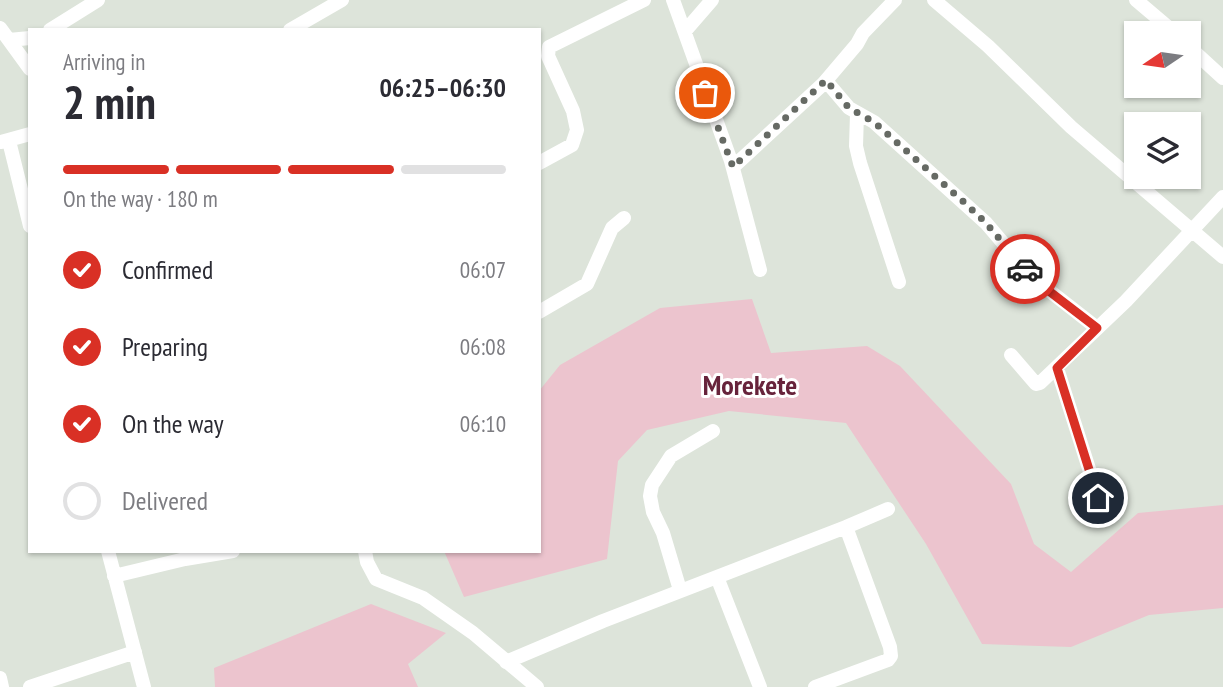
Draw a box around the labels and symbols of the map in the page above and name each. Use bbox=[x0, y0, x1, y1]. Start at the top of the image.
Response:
north arrow bbox=[1124, 21, 1200, 98]
pin bbox=[675, 63, 735, 123]
courier bbox=[990, 234, 1060, 304]
district label: Morekete bbox=[703, 366, 797, 403]
pin bbox=[1068, 468, 1128, 528]

